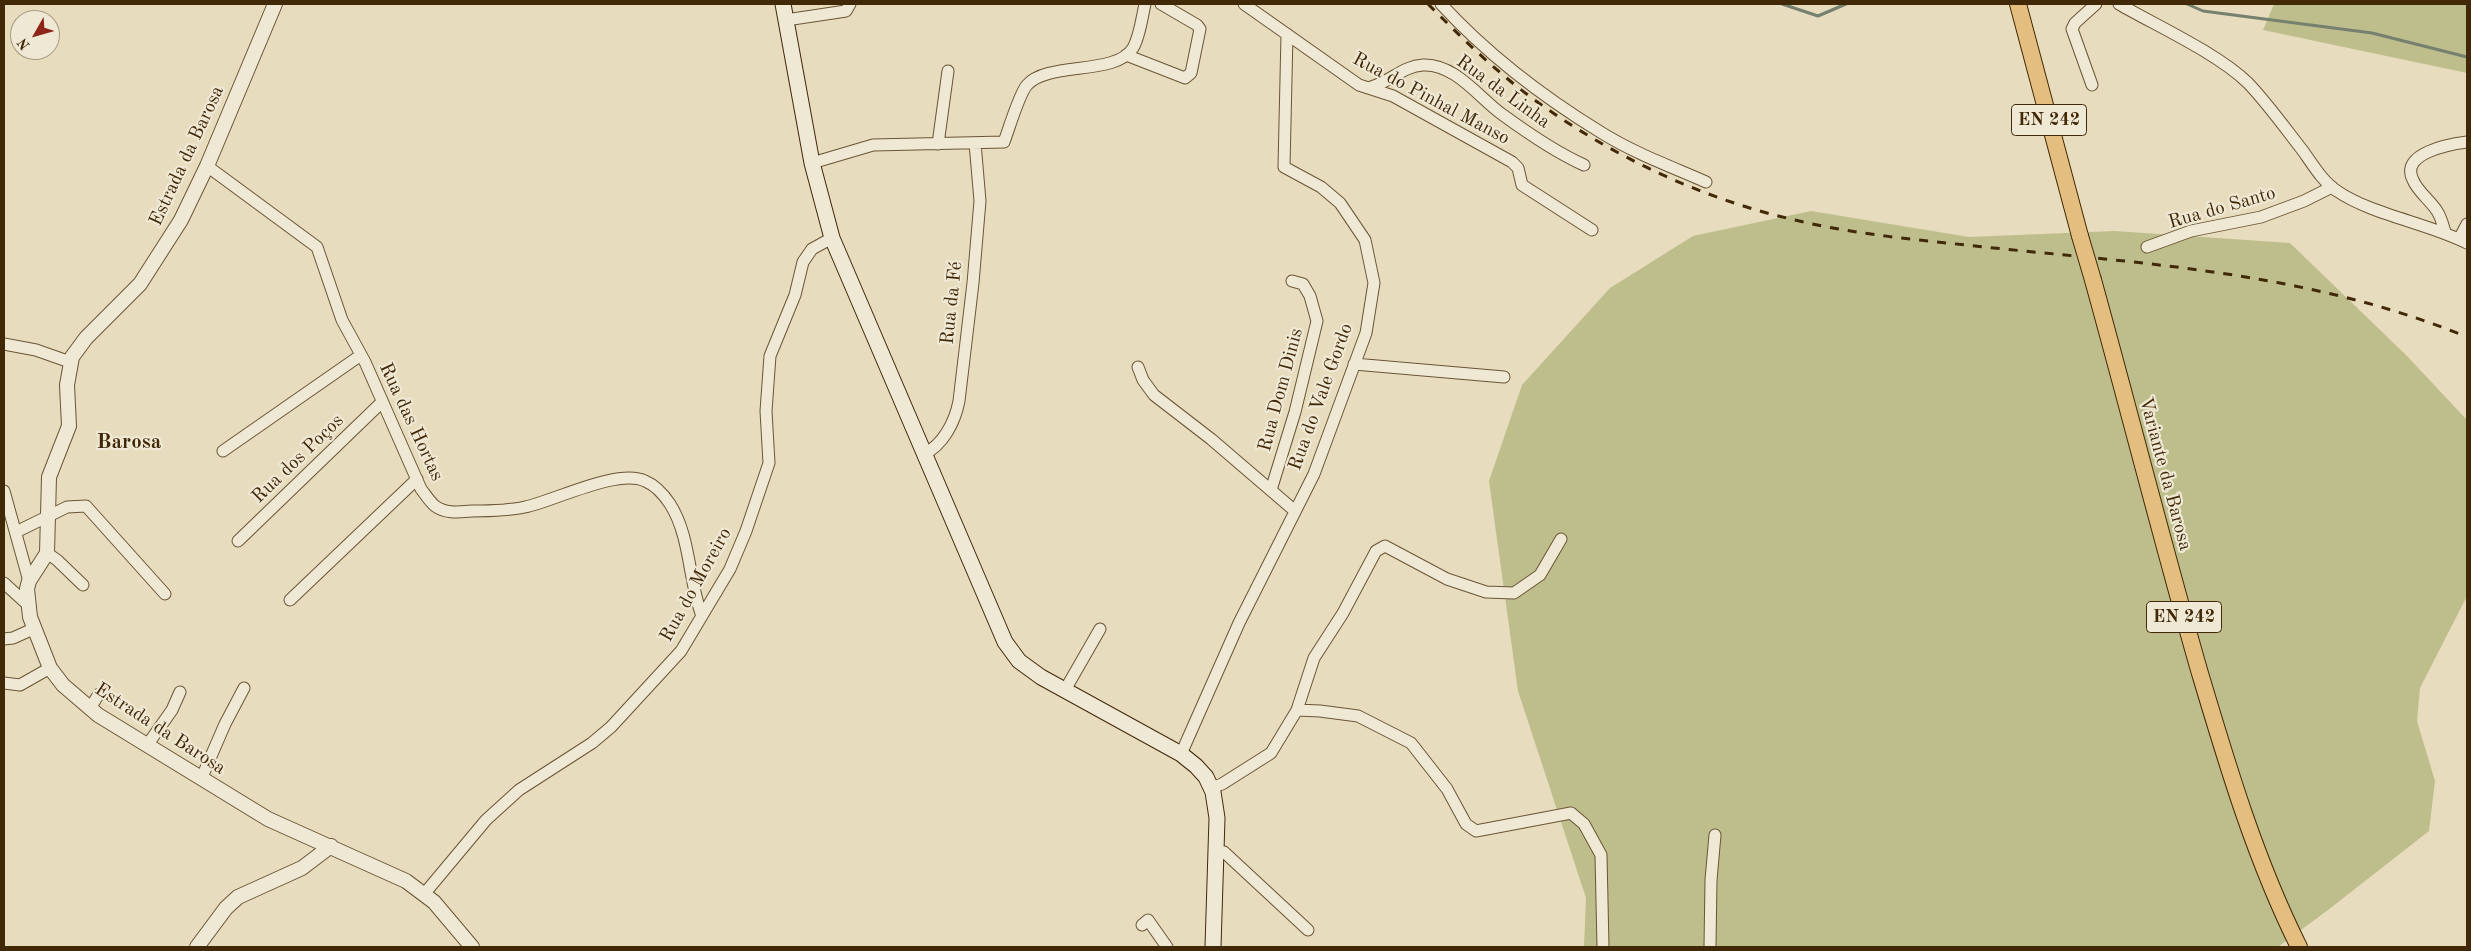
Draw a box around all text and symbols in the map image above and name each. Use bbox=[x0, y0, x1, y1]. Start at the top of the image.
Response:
north arrow bbox=[10, 10, 60, 60]
text: N bbox=[15, 35, 33, 52]
street label: Rua do Pinhal Manso bbox=[1348, 48, 1514, 150]
street label: Rua da Linha bbox=[1451, 50, 1555, 134]
street label: Estrada da Barosa bbox=[145, 82, 229, 230]
road number: EN 242 bbox=[2012, 104, 2086, 136]
street label: Rua do Santo bbox=[2166, 182, 2278, 234]
street label: Rua da Fé bbox=[936, 260, 968, 346]
street label: Rua do Vale Gordo bbox=[1284, 320, 1358, 474]
street label: Rua Dom Dinis bbox=[1254, 326, 1308, 454]
street label: Rua das Hortas bbox=[374, 359, 448, 485]
street label: Variante da Barosa bbox=[2134, 395, 2196, 553]
street label: Rua dos Poços bbox=[247, 410, 349, 508]
district label: Barosa bbox=[97, 429, 161, 455]
street label: Rua do Moreiro bbox=[655, 524, 737, 646]
road number: EN 242 bbox=[2146, 602, 2222, 632]
street label: Estrada da Barosa bbox=[90, 678, 230, 780]

